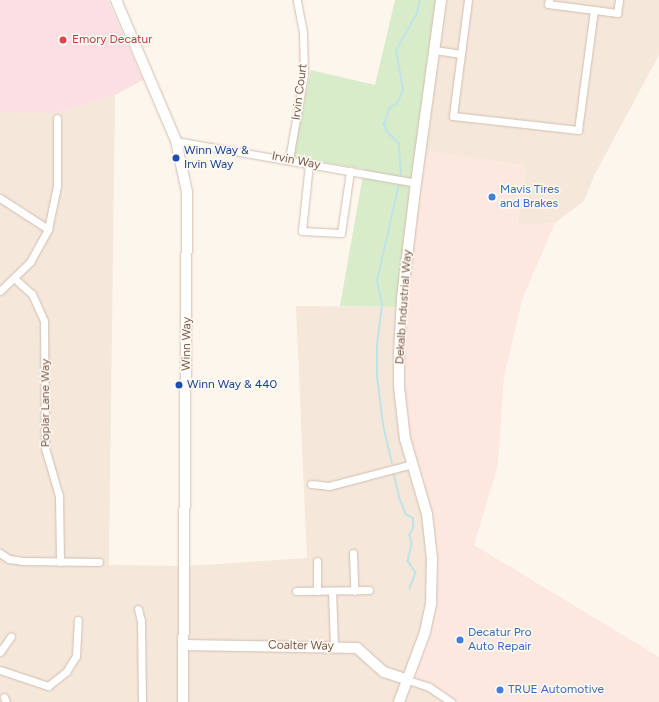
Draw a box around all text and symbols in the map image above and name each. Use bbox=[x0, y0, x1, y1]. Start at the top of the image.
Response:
place label: Emory Decatur bbox=[72, 33, 152, 47]
marker: Emory Decatur bbox=[57, 34, 69, 46]
street label: Irvin Court bbox=[289, 63, 311, 121]
place label: Winn Way & Irvin Way bbox=[184, 144, 249, 172]
street label: Irvin Way bbox=[270, 149, 322, 173]
marker: Winn Way & Irvin Way bbox=[171, 153, 181, 163]
place label: Mavis Tires and Brakes bbox=[500, 183, 559, 211]
marker: Mavis Tires and Brakes bbox=[487, 192, 497, 202]
street label: Dekalb Industrial Way bbox=[393, 249, 415, 365]
street label: Winn Way bbox=[179, 317, 195, 371]
street label: Poplar Lane Way bbox=[39, 359, 53, 447]
place label: Winn Way & 440 bbox=[187, 378, 277, 392]
marker: Winn Way & 440 bbox=[174, 380, 184, 390]
place label: Decatur Pro Auto Repair bbox=[468, 626, 532, 654]
marker: Decatur Pro Auto Repair bbox=[455, 635, 465, 645]
street label: Coalter Way bbox=[268, 638, 334, 654]
place label: TRUE Automotive bbox=[508, 683, 604, 697]
marker: TRUE Automotive bbox=[495, 685, 505, 695]

